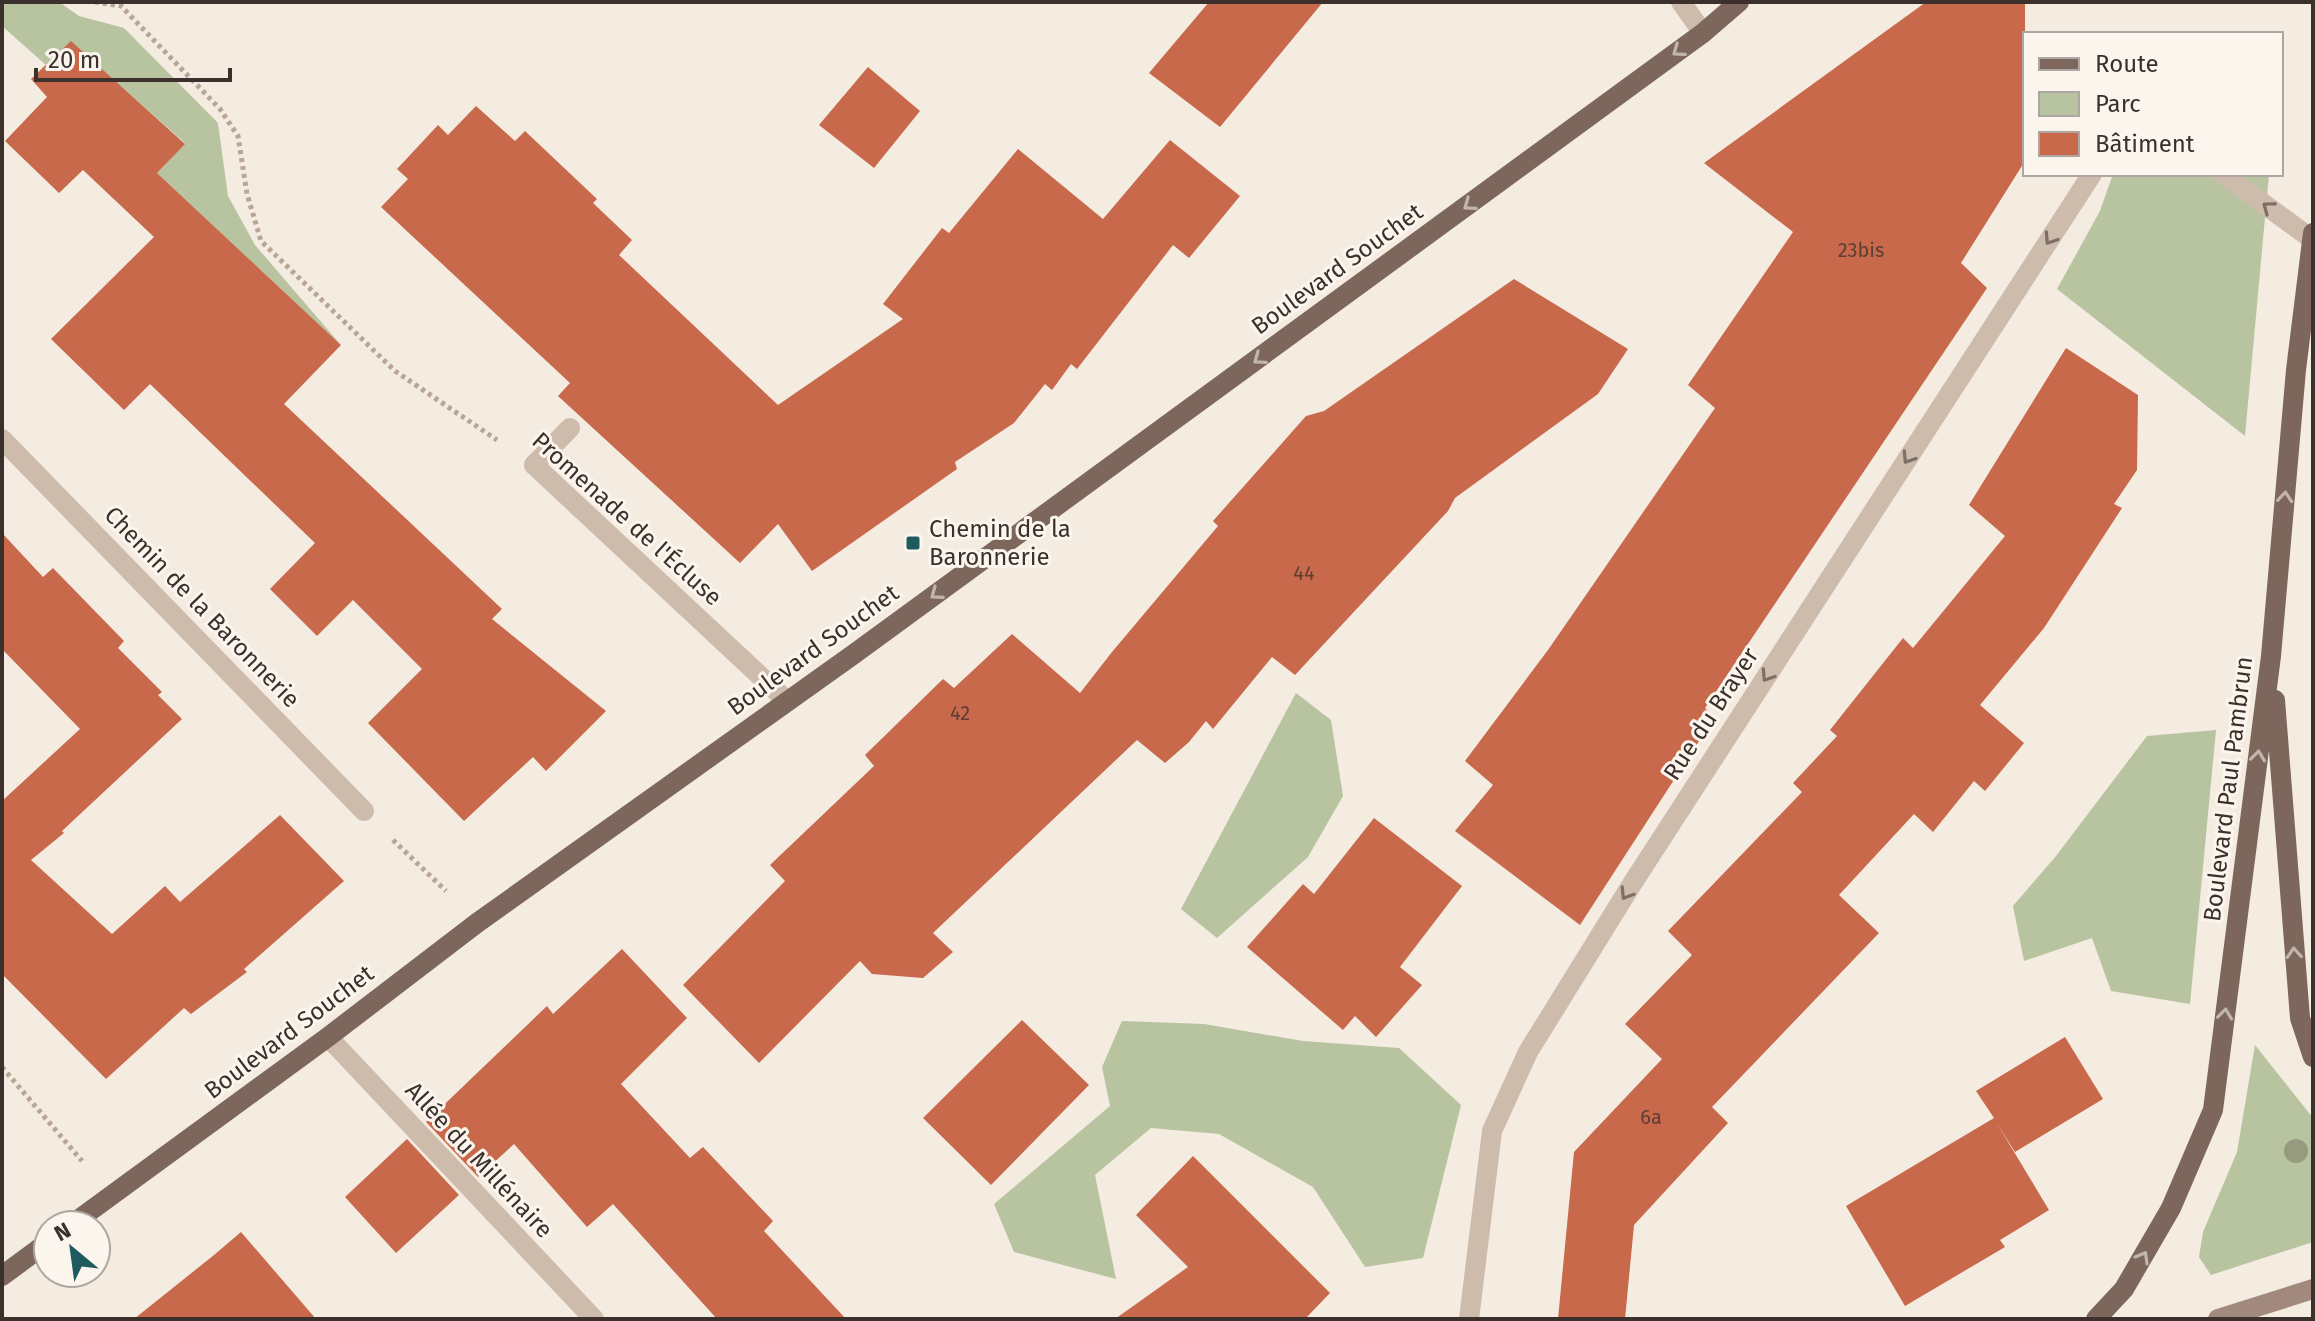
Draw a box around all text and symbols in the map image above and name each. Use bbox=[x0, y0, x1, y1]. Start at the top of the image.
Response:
scale bar bbox=[36, 32, 230, 82]
legend bbox=[2023, 32, 2283, 176]
one-way arrow bbox=[1672, 41, 1687, 56]
text: 20 m bbox=[48, 46, 100, 74]
text: Route bbox=[2095, 50, 2159, 78]
text: Parc bbox=[2095, 90, 2141, 118]
text: Bâtiment bbox=[2095, 130, 2195, 158]
one-way arrow bbox=[1463, 195, 1477, 210]
street label: Boulevard Souchet bbox=[1246, 197, 1428, 340]
one-way arrow bbox=[2262, 202, 2277, 217]
one-way arrow bbox=[2044, 231, 2059, 245]
house number: 23bis bbox=[1838, 238, 1884, 262]
one-way arrow bbox=[1253, 349, 1267, 363]
street label: Promenade de l'Écluse bbox=[526, 426, 728, 612]
one-way arrow bbox=[1903, 449, 1918, 463]
one-way arrow bbox=[2276, 490, 2293, 503]
street label: Chemin de la Baronnerie bbox=[99, 501, 305, 713]
place label: Chemin de la Baronnerie bbox=[929, 515, 1071, 571]
marker: Chemin de la Baronnerie bbox=[904, 534, 922, 552]
house number: 44 bbox=[1293, 561, 1315, 585]
street label: Boulevard Souchet bbox=[722, 578, 904, 721]
one-way arrow bbox=[930, 585, 944, 599]
street label: Rue du Brayer bbox=[1658, 642, 1765, 786]
street label: Boulevard Paul Pambrun bbox=[2198, 655, 2258, 923]
one-way arrow bbox=[1761, 667, 1776, 682]
house number: 42 bbox=[950, 701, 970, 725]
one-way arrow bbox=[2250, 749, 2267, 762]
one-way arrow bbox=[1620, 885, 1635, 900]
one-way arrow bbox=[2286, 946, 2303, 959]
street label: Boulevard Souchet bbox=[199, 959, 379, 1105]
one-way arrow bbox=[2216, 1007, 2233, 1021]
street label: Allée du Millénaire bbox=[400, 1076, 558, 1244]
house number: 6a bbox=[1640, 1105, 1662, 1129]
north arrow bbox=[32, 1209, 112, 1289]
text: N bbox=[50, 1217, 75, 1247]
one-way arrow bbox=[2133, 1251, 2149, 1266]

